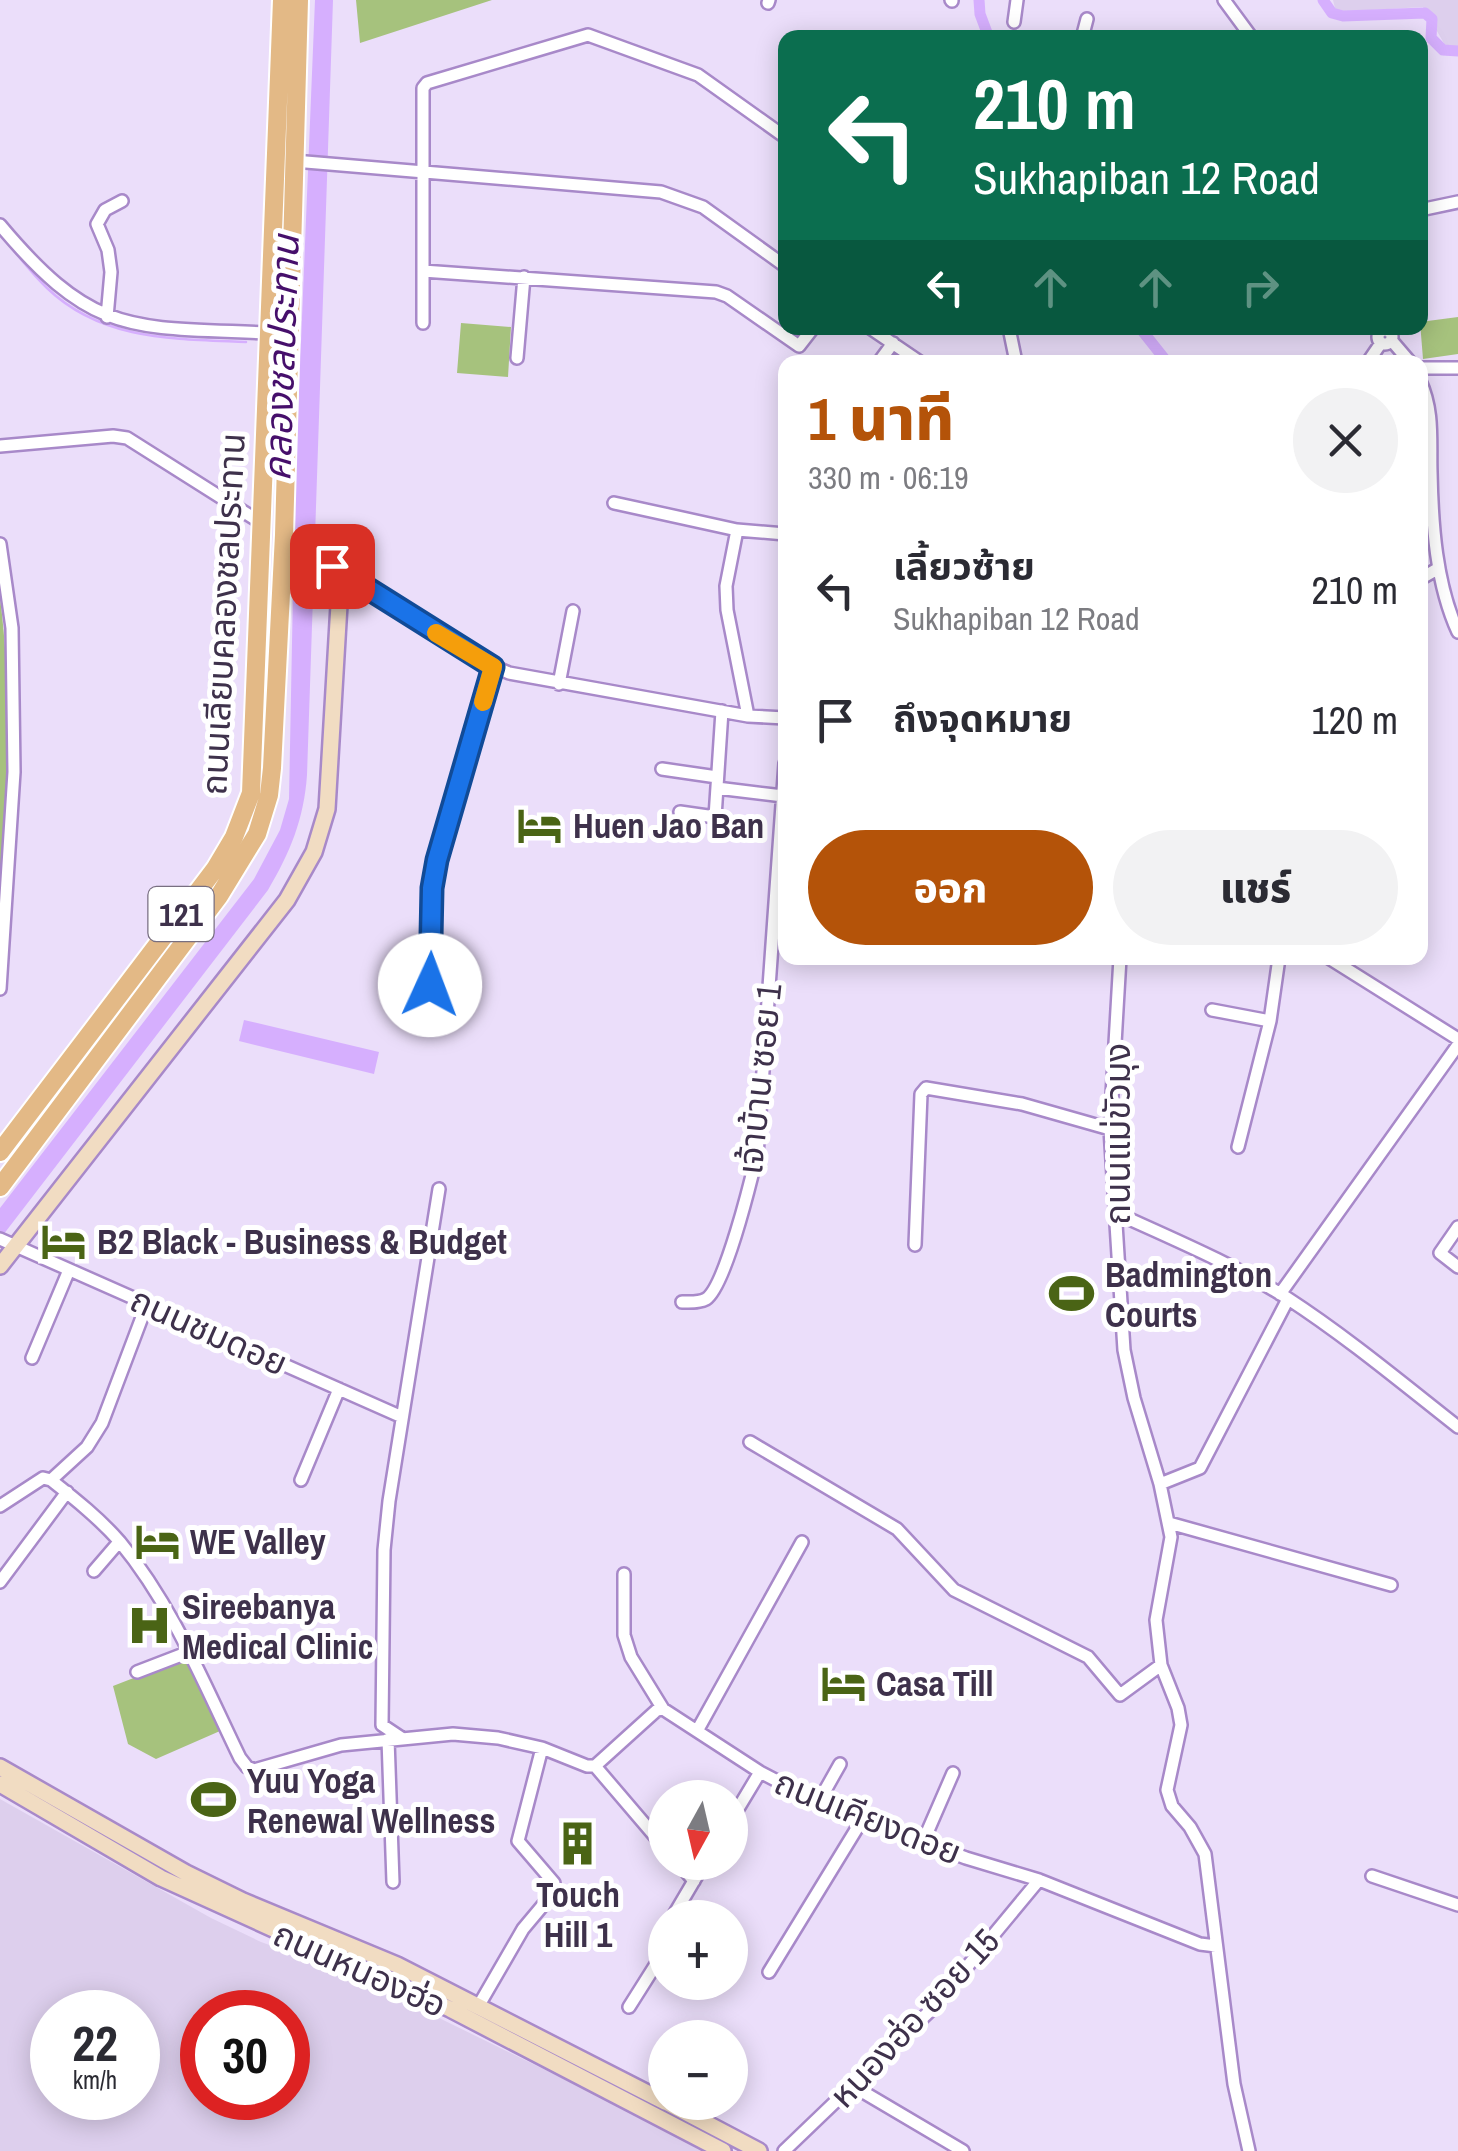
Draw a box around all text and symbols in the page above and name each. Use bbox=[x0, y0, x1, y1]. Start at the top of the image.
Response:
text: 210 m bbox=[973, 57, 1136, 151]
icon: left bbox=[808, 70, 938, 200]
text: Sukhapiban 12 Road bbox=[973, 147, 1320, 208]
water label: คลองชลประทาน bbox=[251, 231, 311, 482]
icon: left bbox=[918, 260, 973, 315]
icon: ahead bbox=[1023, 260, 1078, 315]
icon: ahead bbox=[1128, 260, 1183, 315]
icon: right bbox=[1233, 260, 1288, 315]
text: 1 นาที bbox=[808, 378, 954, 459]
button: close bbox=[1293, 388, 1398, 493]
street label: ถนนเลียบคลองชลประทาน bbox=[190, 432, 256, 796]
text: 330 m · 06:19 bbox=[808, 456, 968, 499]
pin bbox=[290, 524, 375, 609]
icon: arrive bbox=[305, 539, 360, 594]
text: เลี้ยวซ้าย bbox=[893, 541, 1035, 592]
icon: left bbox=[808, 563, 863, 618]
text: 210 m bbox=[1311, 565, 1398, 616]
text: Sukhapiban 12 Road bbox=[893, 597, 1140, 640]
icon: arrive bbox=[808, 693, 863, 748]
text: ถึงจุดหมาย bbox=[893, 693, 1072, 744]
text: 120 m bbox=[1311, 695, 1398, 746]
hotel icon: Huen Jao Ban bbox=[516, 801, 564, 849]
place label: Huen Jao Ban bbox=[573, 802, 764, 849]
button: ออก bbox=[808, 830, 1093, 945]
button: แชร์ bbox=[1113, 830, 1398, 945]
road number: 121 bbox=[148, 887, 214, 941]
position arrow bbox=[378, 933, 482, 1037]
street label: เจ้าบ้าน ซอย 1 bbox=[726, 981, 792, 1177]
street label: ถนนแม่ขัวมุง bbox=[1094, 1043, 1141, 1225]
hotel icon: B2 Black - Business & Budget bbox=[40, 1217, 88, 1265]
place label: B2 Black - Business & Budget bbox=[97, 1218, 507, 1265]
place label: Badmington Courts bbox=[1105, 1251, 1272, 1338]
sports icon: Badmington Courts bbox=[1048, 1270, 1096, 1318]
street label: ถนนชมดอย bbox=[123, 1276, 295, 1386]
hotel icon: WE Valley bbox=[133, 1517, 181, 1565]
place label: WE Valley bbox=[190, 1518, 326, 1565]
place label: Sireebanya Medical Clinic bbox=[182, 1583, 373, 1670]
hospital icon: Sireebanya Medical Clinic bbox=[125, 1602, 173, 1650]
hotel icon: Casa Till bbox=[819, 1659, 867, 1707]
place label: Casa Till bbox=[876, 1660, 994, 1707]
place label: Yuu Yoga Renewal Wellness bbox=[247, 1757, 495, 1844]
street label: ถนนเคียงดอย bbox=[768, 1758, 968, 1876]
sports icon: Yuu Yoga Renewal Wellness bbox=[190, 1776, 238, 1824]
north arrow bbox=[648, 1780, 748, 1880]
map controls bbox=[648, 1780, 748, 2120]
building icon: Touch Hill 1 bbox=[554, 1820, 602, 1868]
place label: Touch Hill 1 bbox=[536, 1871, 620, 1958]
button: + bbox=[648, 1900, 748, 2000]
street label: ถนนหนองฮ่อ bbox=[266, 1910, 454, 2028]
street label: หนองฮ่อ ซอย 15 bbox=[819, 1918, 1009, 2118]
speed limit sign: 30 bbox=[180, 1990, 310, 2120]
text: 22 bbox=[72, 2009, 118, 2077]
button: − bbox=[648, 2020, 748, 2120]
text: km/h bbox=[73, 2063, 117, 2097]

